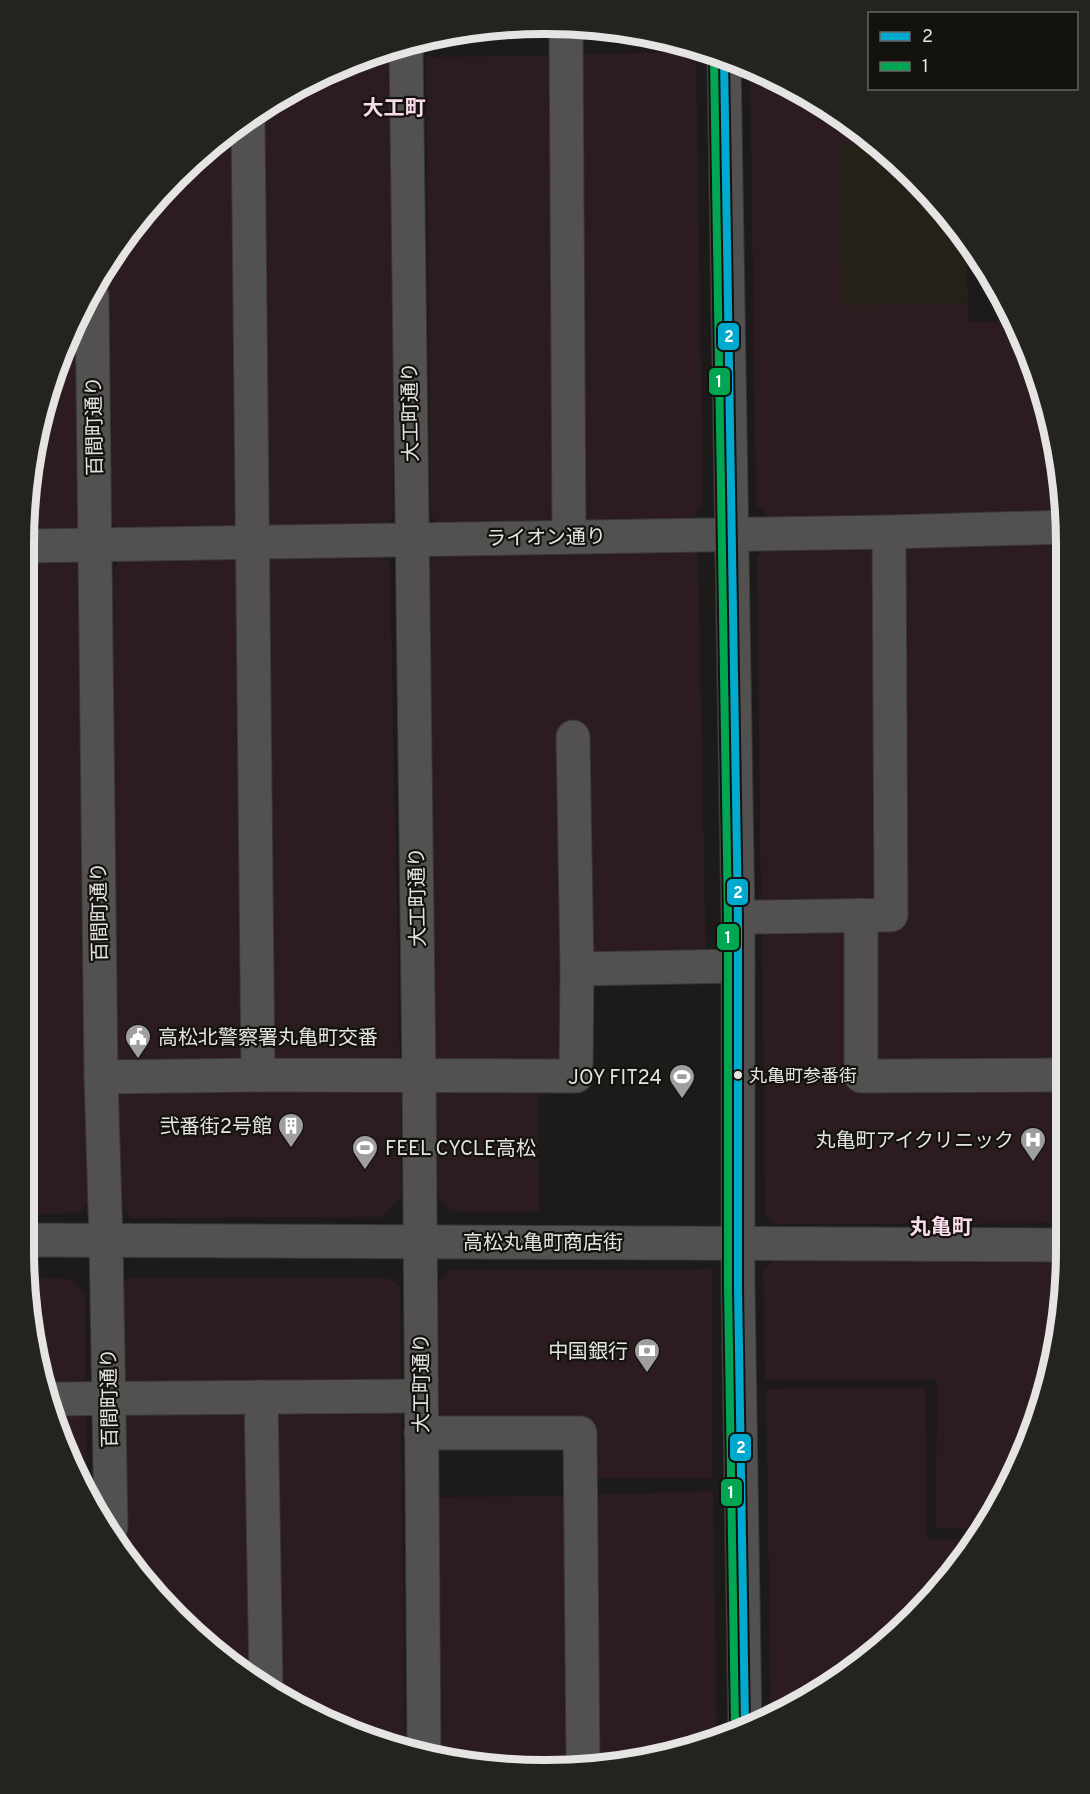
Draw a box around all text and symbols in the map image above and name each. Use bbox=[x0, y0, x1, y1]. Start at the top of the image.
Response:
legend bbox=[868, 12, 1078, 90]
text: 2 bbox=[922, 26, 933, 49]
text: 1 bbox=[922, 56, 929, 79]
district label: 大工町 bbox=[363, 96, 426, 123]
line badge: 2 bbox=[717, 322, 740, 351]
text: 2 bbox=[724, 328, 734, 348]
street label: 大工町通り bbox=[398, 362, 426, 462]
line badge: 1 bbox=[708, 367, 731, 396]
text: 1 bbox=[716, 373, 722, 393]
street label: 百間町通り bbox=[82, 376, 110, 476]
street label: ライオン通り bbox=[486, 525, 606, 553]
street label: 大工町通り bbox=[405, 847, 433, 947]
street label: 百間町通り bbox=[87, 862, 115, 962]
line badge: 2 bbox=[726, 878, 749, 906]
text: 2 bbox=[733, 884, 743, 904]
line badge: 1 bbox=[716, 923, 740, 951]
text: 1 bbox=[725, 929, 731, 949]
public building icon: 高松北警察署丸亀町交番 bbox=[123, 1022, 153, 1060]
place label: 高松北警察署丸亀町交番 bbox=[158, 1026, 378, 1052]
sports icon: JOY FIT24 bbox=[667, 1062, 697, 1100]
place label: JOY FIT24 bbox=[568, 1066, 662, 1092]
place label: 丸亀町参番街 bbox=[749, 1066, 857, 1089]
marker: 丸亀町参番街 bbox=[732, 1069, 744, 1081]
building icon: 弐番街2号館 bbox=[276, 1111, 306, 1149]
place label: 弐番街2号館 bbox=[160, 1115, 272, 1141]
hospital icon: 丸亀町アイクリニック bbox=[1018, 1125, 1048, 1163]
place label: 丸亀町アイクリニック bbox=[815, 1129, 1014, 1155]
sports icon: FEEL CYCLE高松 bbox=[350, 1133, 380, 1171]
place label: FEEL CYCLE高松 bbox=[385, 1137, 536, 1163]
district label: 丸亀町 bbox=[910, 1215, 973, 1242]
street label: 高松丸亀町商店街 bbox=[463, 1231, 623, 1257]
street label: 大工町通り bbox=[410, 1333, 436, 1433]
bank icon: 中国銀行 bbox=[632, 1336, 662, 1374]
place label: 中国銀行 bbox=[548, 1340, 628, 1366]
street label: 百間町通り bbox=[97, 1348, 125, 1448]
line badge: 2 bbox=[729, 1433, 752, 1462]
text: 2 bbox=[736, 1439, 746, 1459]
line badge: 1 bbox=[720, 1478, 743, 1507]
text: 1 bbox=[728, 1484, 734, 1504]

